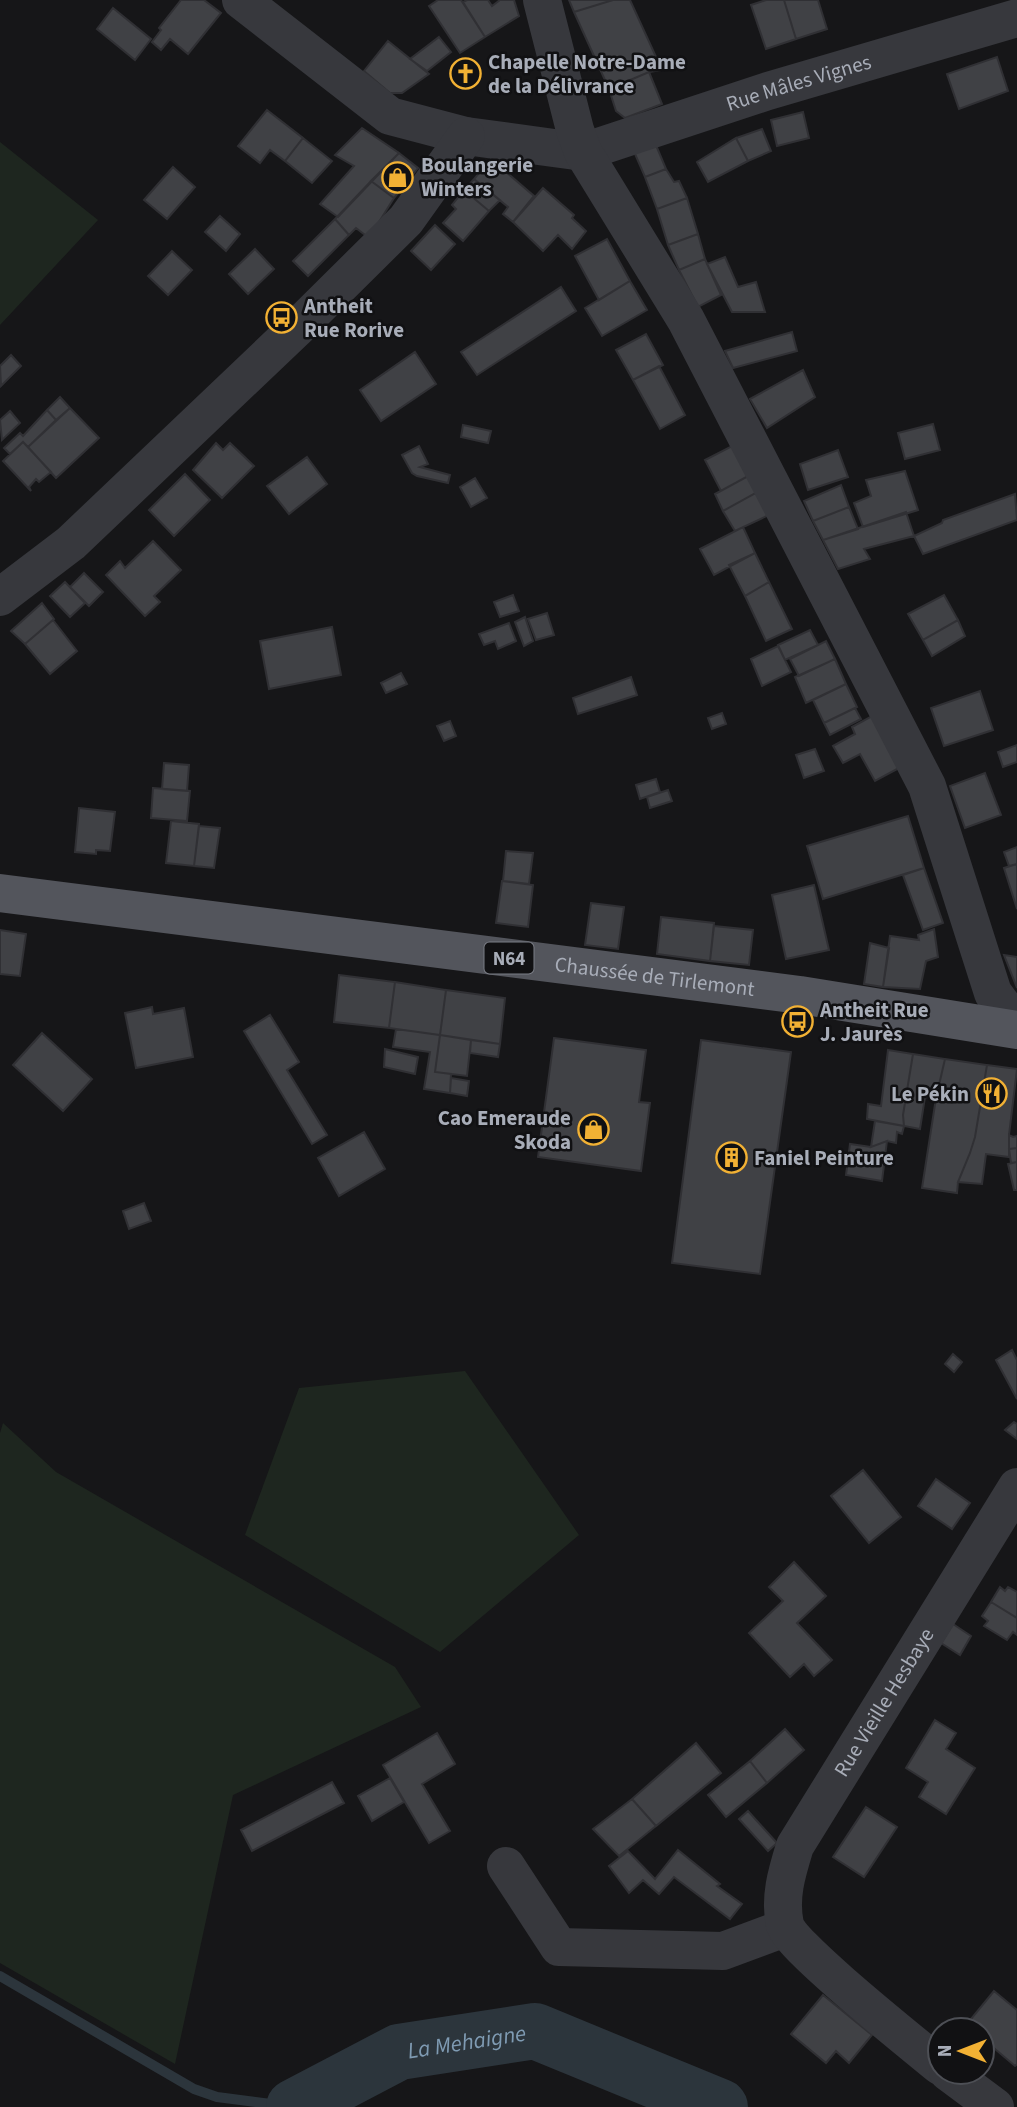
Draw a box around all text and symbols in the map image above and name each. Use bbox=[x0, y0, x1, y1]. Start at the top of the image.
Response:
place label: Chapelle Notre-Dame de la Délivrance bbox=[488, 47, 686, 101]
street label: Rue Mâles Vignes bbox=[722, 47, 875, 119]
church icon: Chapelle Notre-Dame de la Délivrance bbox=[448, 57, 482, 91]
place label: Boulangerie Winters bbox=[421, 150, 533, 204]
shop icon: Boulangerie Winters bbox=[381, 160, 415, 194]
place label: Antheit Rue Rorive bbox=[303, 291, 404, 345]
bus stop icon: Antheit Rue Rorive bbox=[264, 301, 298, 335]
road number: N64 bbox=[484, 942, 534, 974]
street label: Chaussée de Tirlemont bbox=[553, 949, 756, 1004]
place label: Antheit Rue J. Jaurès bbox=[819, 995, 929, 1049]
bus stop icon: Antheit Rue J. Jaurès bbox=[780, 1005, 814, 1039]
restaurant icon: Le Pékin bbox=[975, 1077, 1009, 1111]
place label: Le Pékin bbox=[891, 1079, 969, 1109]
place label: Cao Emeraude Skoda bbox=[438, 1103, 571, 1157]
shop icon: Cao Emeraude Skoda bbox=[577, 1113, 611, 1147]
building icon: Faniel Peinture bbox=[714, 1141, 748, 1175]
place label: Faniel Peinture bbox=[754, 1143, 894, 1173]
street label: Rue Vieille Hesbaye bbox=[826, 1622, 941, 1782]
north arrow bbox=[926, 2016, 996, 2086]
water label: La Mehaigne bbox=[405, 2017, 528, 2067]
text: N bbox=[932, 2045, 959, 2057]

